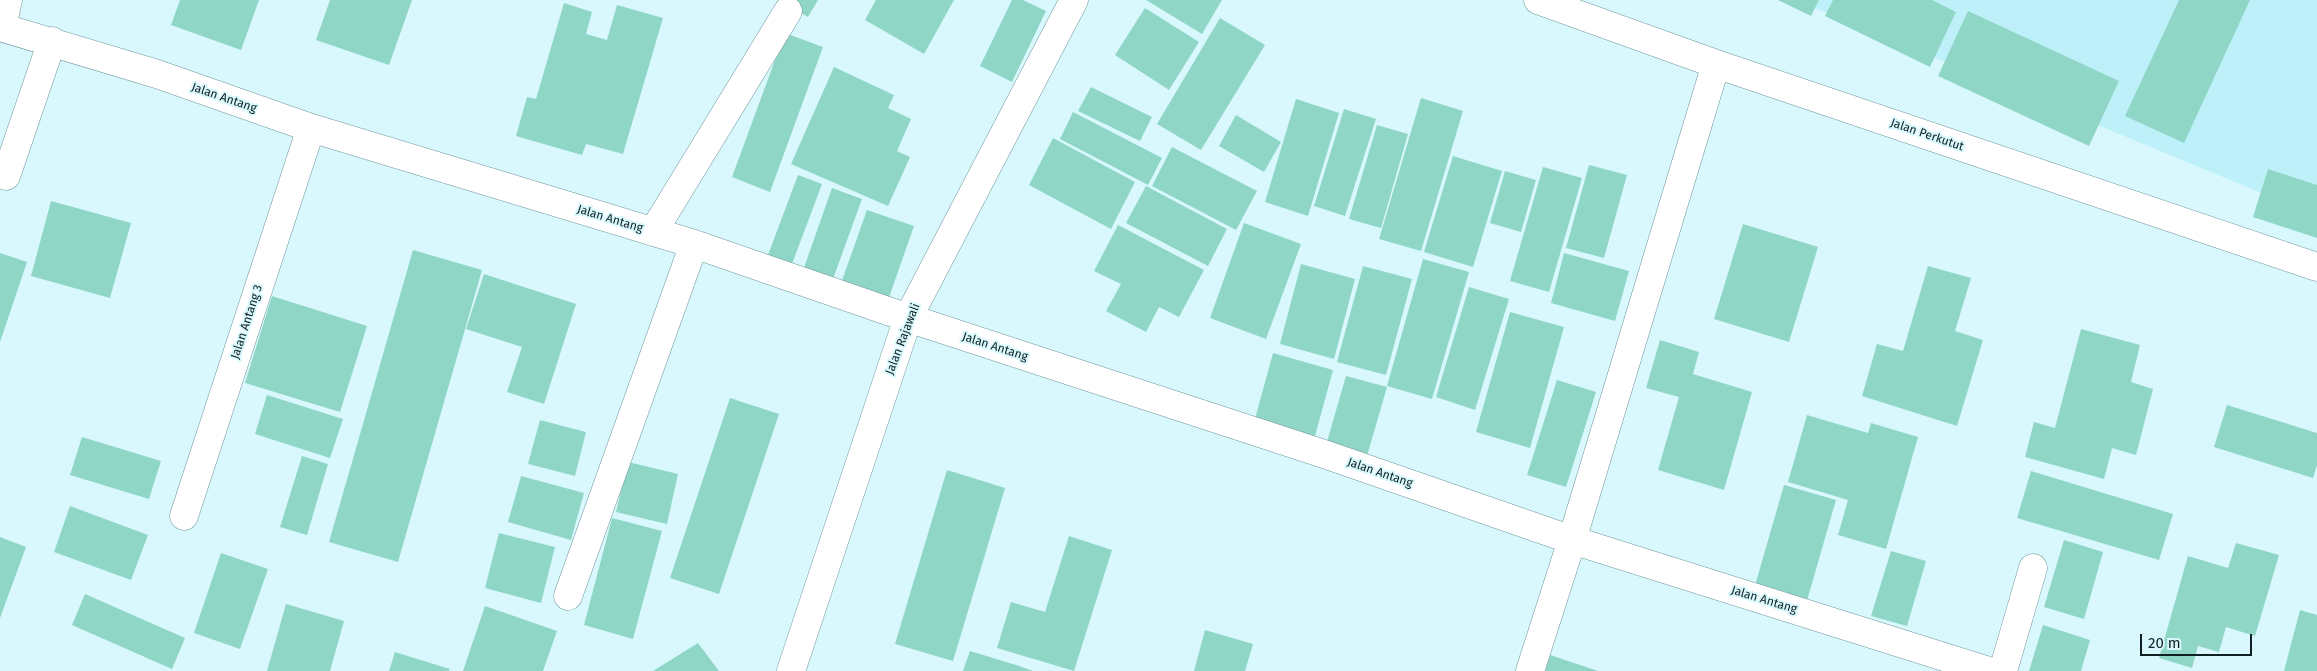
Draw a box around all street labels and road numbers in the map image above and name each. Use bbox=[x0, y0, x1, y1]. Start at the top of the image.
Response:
street label: Jalan Antang bbox=[189, 80, 259, 116]
street label: Jalan Perkutut bbox=[1888, 116, 1966, 154]
street label: Jalan Antang bbox=[575, 202, 645, 236]
street label: Jalan Antang 3 bbox=[228, 283, 266, 361]
street label: Jalan Rajawali bbox=[883, 301, 923, 377]
street label: Jalan Antang bbox=[960, 330, 1030, 364]
street label: Jalan Antang bbox=[1345, 455, 1415, 491]
street label: Jalan Antang bbox=[1729, 583, 1799, 617]

